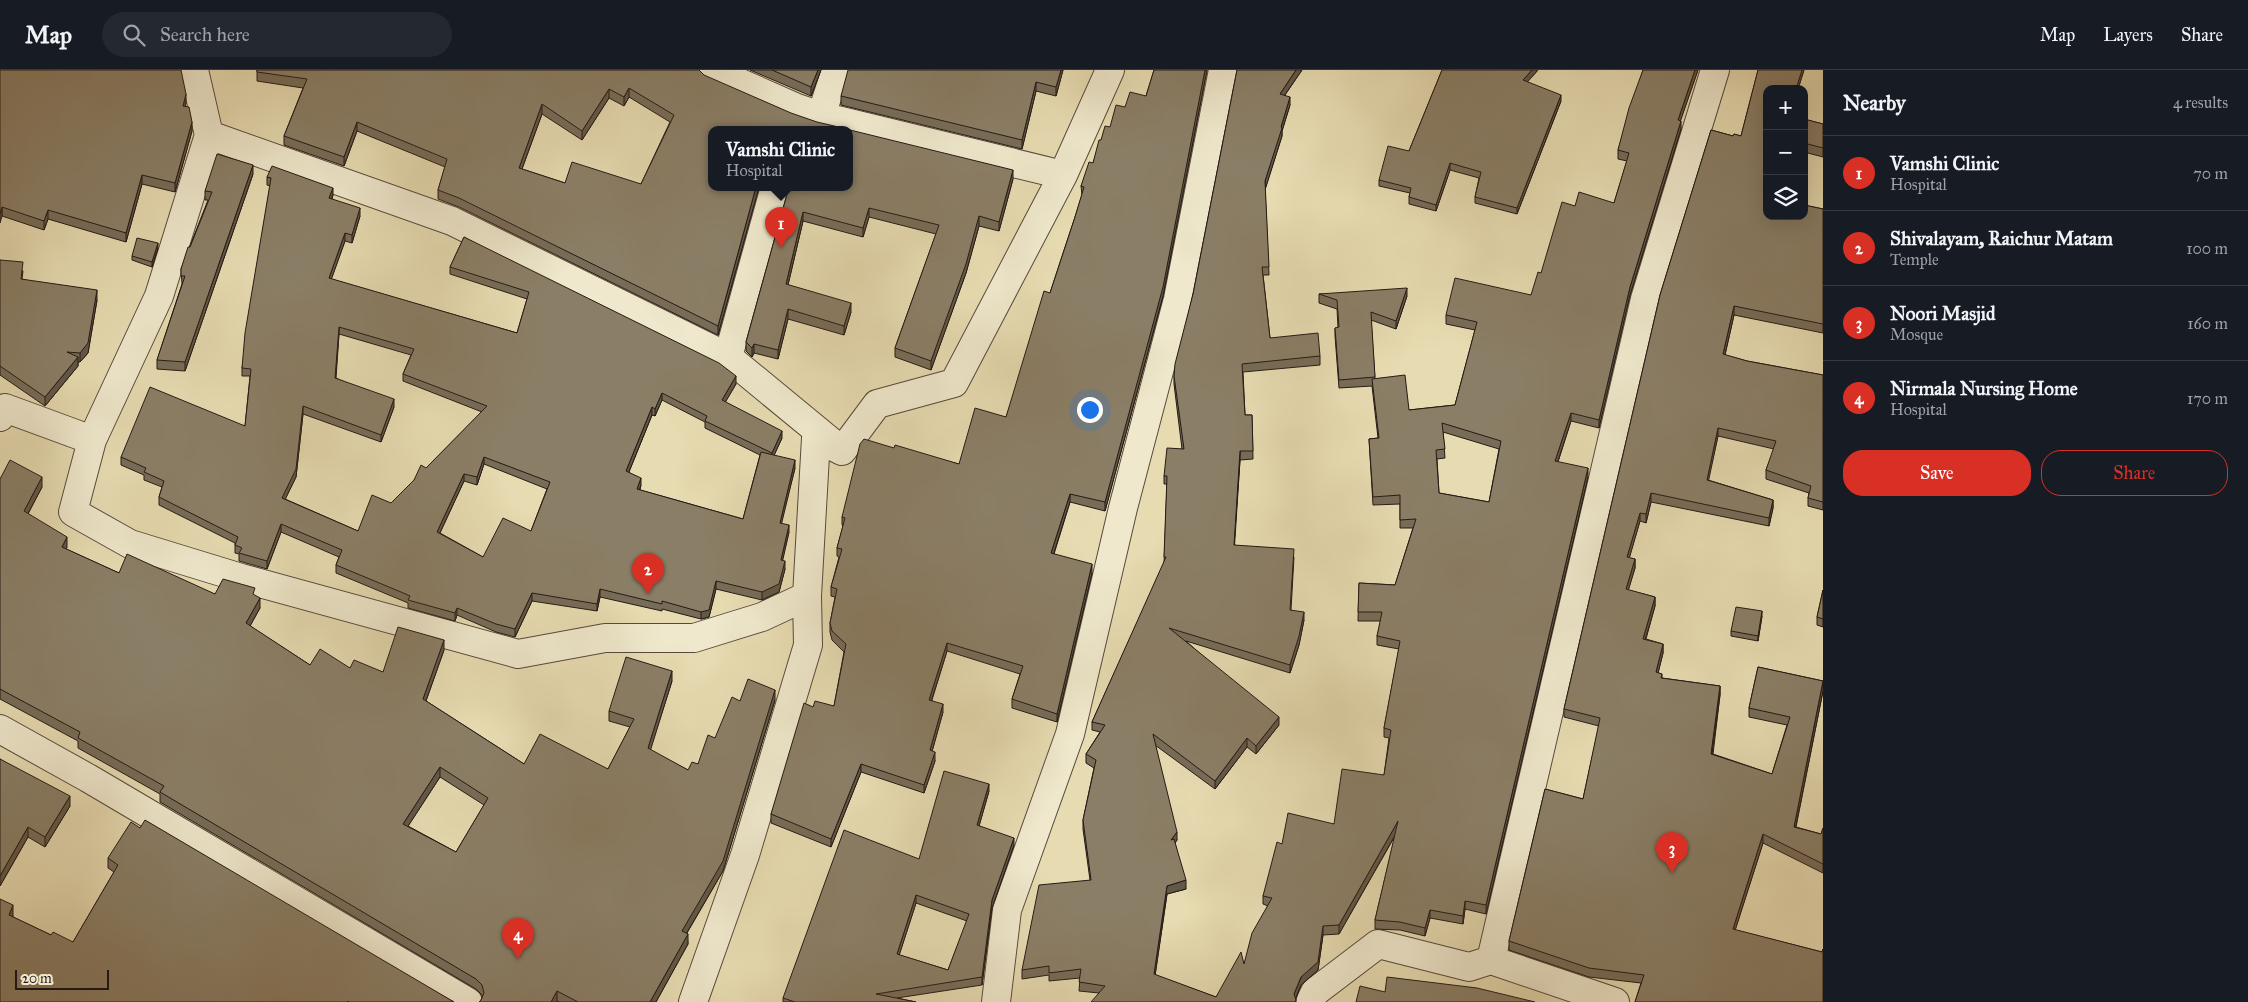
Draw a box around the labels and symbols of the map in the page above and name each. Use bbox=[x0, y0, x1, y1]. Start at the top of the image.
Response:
pin: 1 bbox=[765, 207, 797, 248]
your location bbox=[1077, 397, 1103, 423]
pin: 2 bbox=[632, 553, 664, 594]
pin: 3 bbox=[1656, 832, 1688, 873]
pin: 4 bbox=[502, 918, 534, 959]
scale bar bbox=[15, 967, 109, 990]

